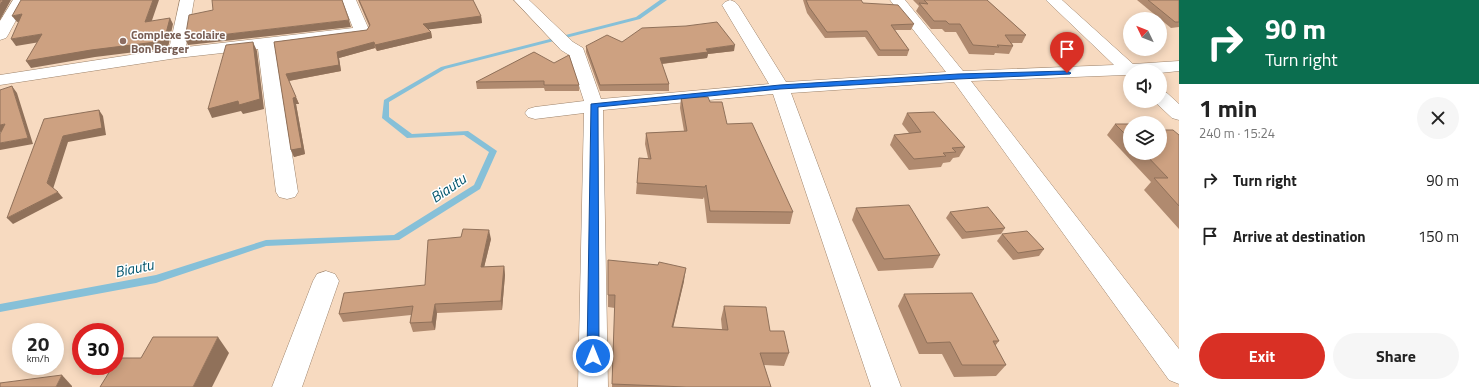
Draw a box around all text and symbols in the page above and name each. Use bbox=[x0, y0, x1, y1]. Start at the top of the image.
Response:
text: 90 m bbox=[1265, 7, 1326, 50]
north arrow bbox=[1123, 12, 1167, 56]
map controls bbox=[1123, 12, 1167, 160]
icon: right bbox=[1199, 16, 1251, 68]
place label: Complexe Scolaire Bon Berger bbox=[131, 25, 225, 58]
pin bbox=[1050, 32, 1084, 73]
marker: Complexe Scolaire Bon Berger bbox=[118, 36, 128, 46]
icon: arrive bbox=[1056, 38, 1078, 60]
text: Turn right bbox=[1265, 46, 1338, 73]
button: sound bbox=[1123, 64, 1167, 108]
text: 1 min bbox=[1199, 90, 1257, 126]
button: close bbox=[1417, 97, 1459, 139]
button: layers bbox=[1123, 116, 1167, 160]
text: 240 m · 15:24 bbox=[1199, 123, 1275, 143]
water label: Biautu bbox=[425, 167, 472, 208]
icon: right bbox=[1199, 169, 1221, 191]
text: Turn right bbox=[1233, 169, 1297, 192]
text: 90 m bbox=[1426, 169, 1459, 192]
icon: arrive bbox=[1199, 225, 1221, 247]
text: Arrive at destination bbox=[1233, 225, 1366, 248]
text: 150 m bbox=[1418, 225, 1459, 248]
water label: Biautu bbox=[113, 252, 157, 283]
speed limit sign: 30 bbox=[72, 323, 124, 375]
text: 20 bbox=[27, 328, 49, 359]
button: Exit bbox=[1199, 333, 1325, 379]
button: Share bbox=[1333, 333, 1459, 379]
position arrow bbox=[572, 335, 614, 377]
text: km/h bbox=[27, 351, 49, 366]

